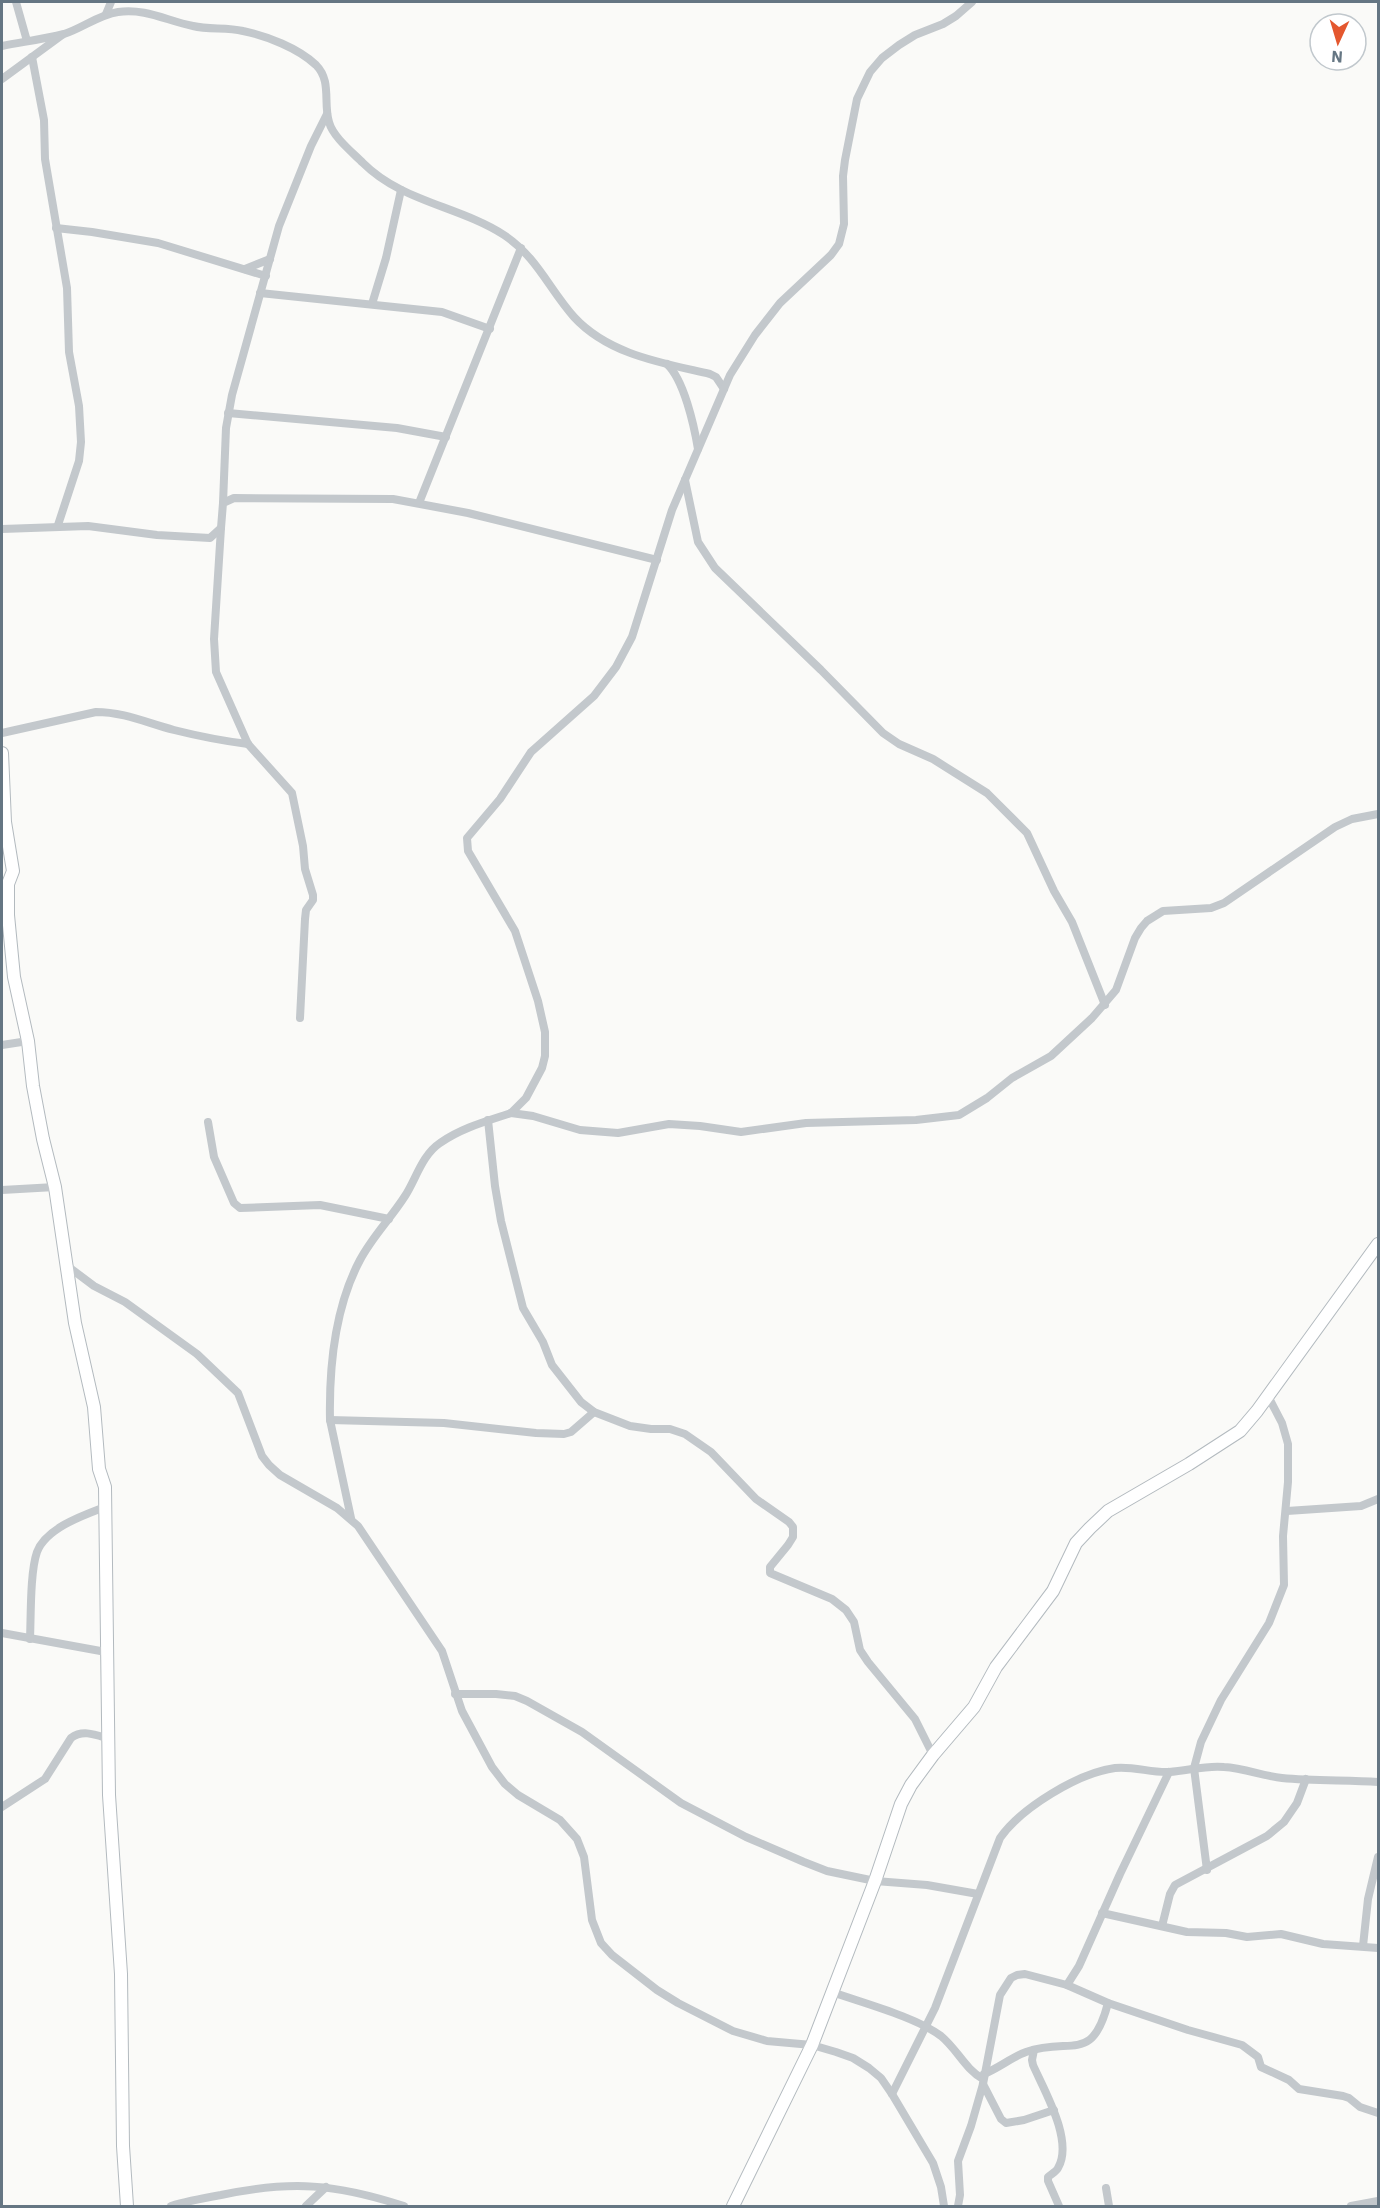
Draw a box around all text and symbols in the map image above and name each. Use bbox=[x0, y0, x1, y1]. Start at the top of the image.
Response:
north arrow bbox=[1308, 12, 1368, 72]
text: N bbox=[1330, 47, 1343, 67]

